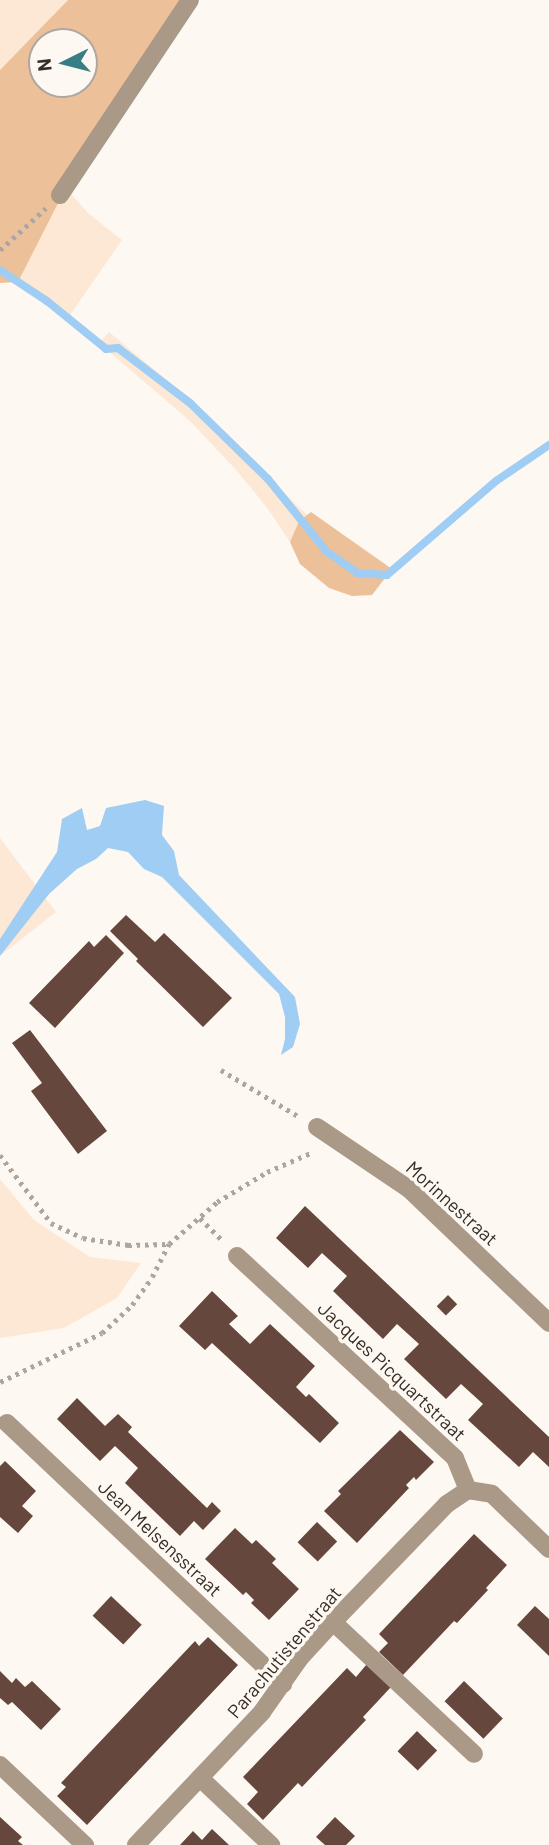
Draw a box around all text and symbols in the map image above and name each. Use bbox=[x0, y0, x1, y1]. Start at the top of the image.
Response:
north arrow bbox=[28, 28, 98, 98]
text: N bbox=[32, 58, 56, 73]
street label: Morinnestraat bbox=[402, 1156, 502, 1250]
street label: Jacques Picquartstraat bbox=[313, 1297, 471, 1445]
street label: Jean Melsensstraat bbox=[94, 1475, 226, 1601]
street label: Parachutistenstraat bbox=[222, 1582, 346, 1722]

